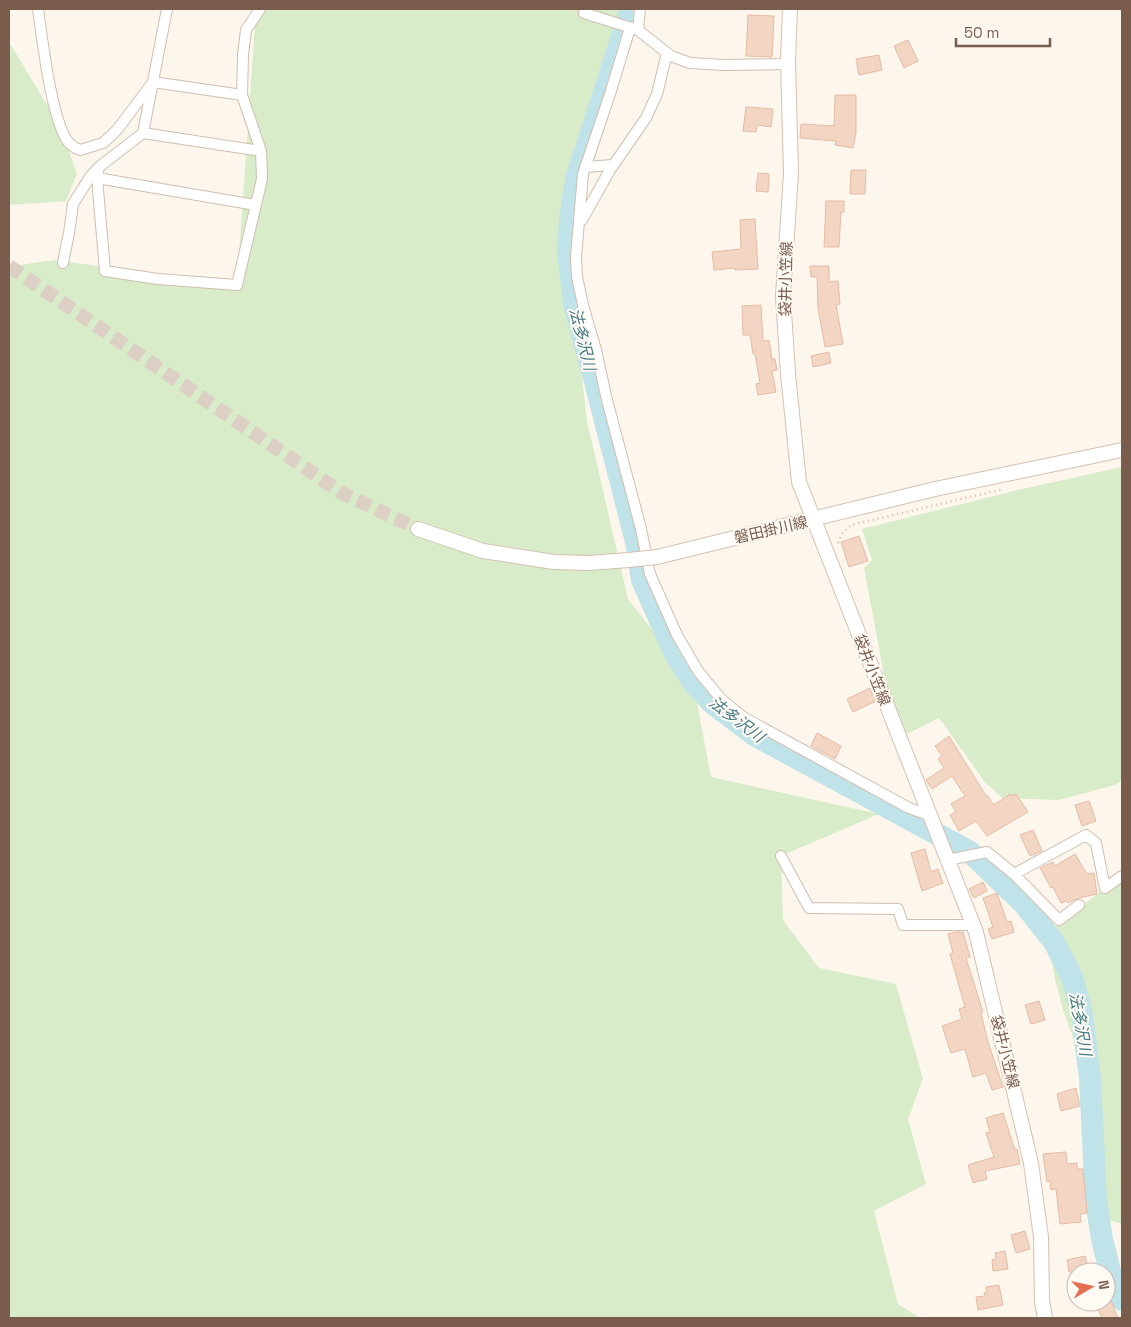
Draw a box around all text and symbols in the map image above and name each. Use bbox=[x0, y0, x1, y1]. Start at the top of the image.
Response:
scale bar bbox=[956, 15, 1050, 47]
text: 50 m bbox=[964, 23, 999, 42]
street label: 袋井小笠線 bbox=[775, 241, 796, 317]
water label: 法多沢川 bbox=[565, 306, 601, 375]
street label: 磐田掛川線 bbox=[732, 512, 810, 547]
street label: 袋井小笠線 bbox=[850, 631, 895, 708]
water label: 法多沢川 bbox=[705, 692, 770, 748]
water label: 法多沢川 bbox=[1065, 991, 1097, 1059]
street label: 袋井小笠線 bbox=[987, 1013, 1024, 1091]
north arrow bbox=[1066, 1262, 1116, 1312]
text: N bbox=[1094, 1279, 1113, 1291]

